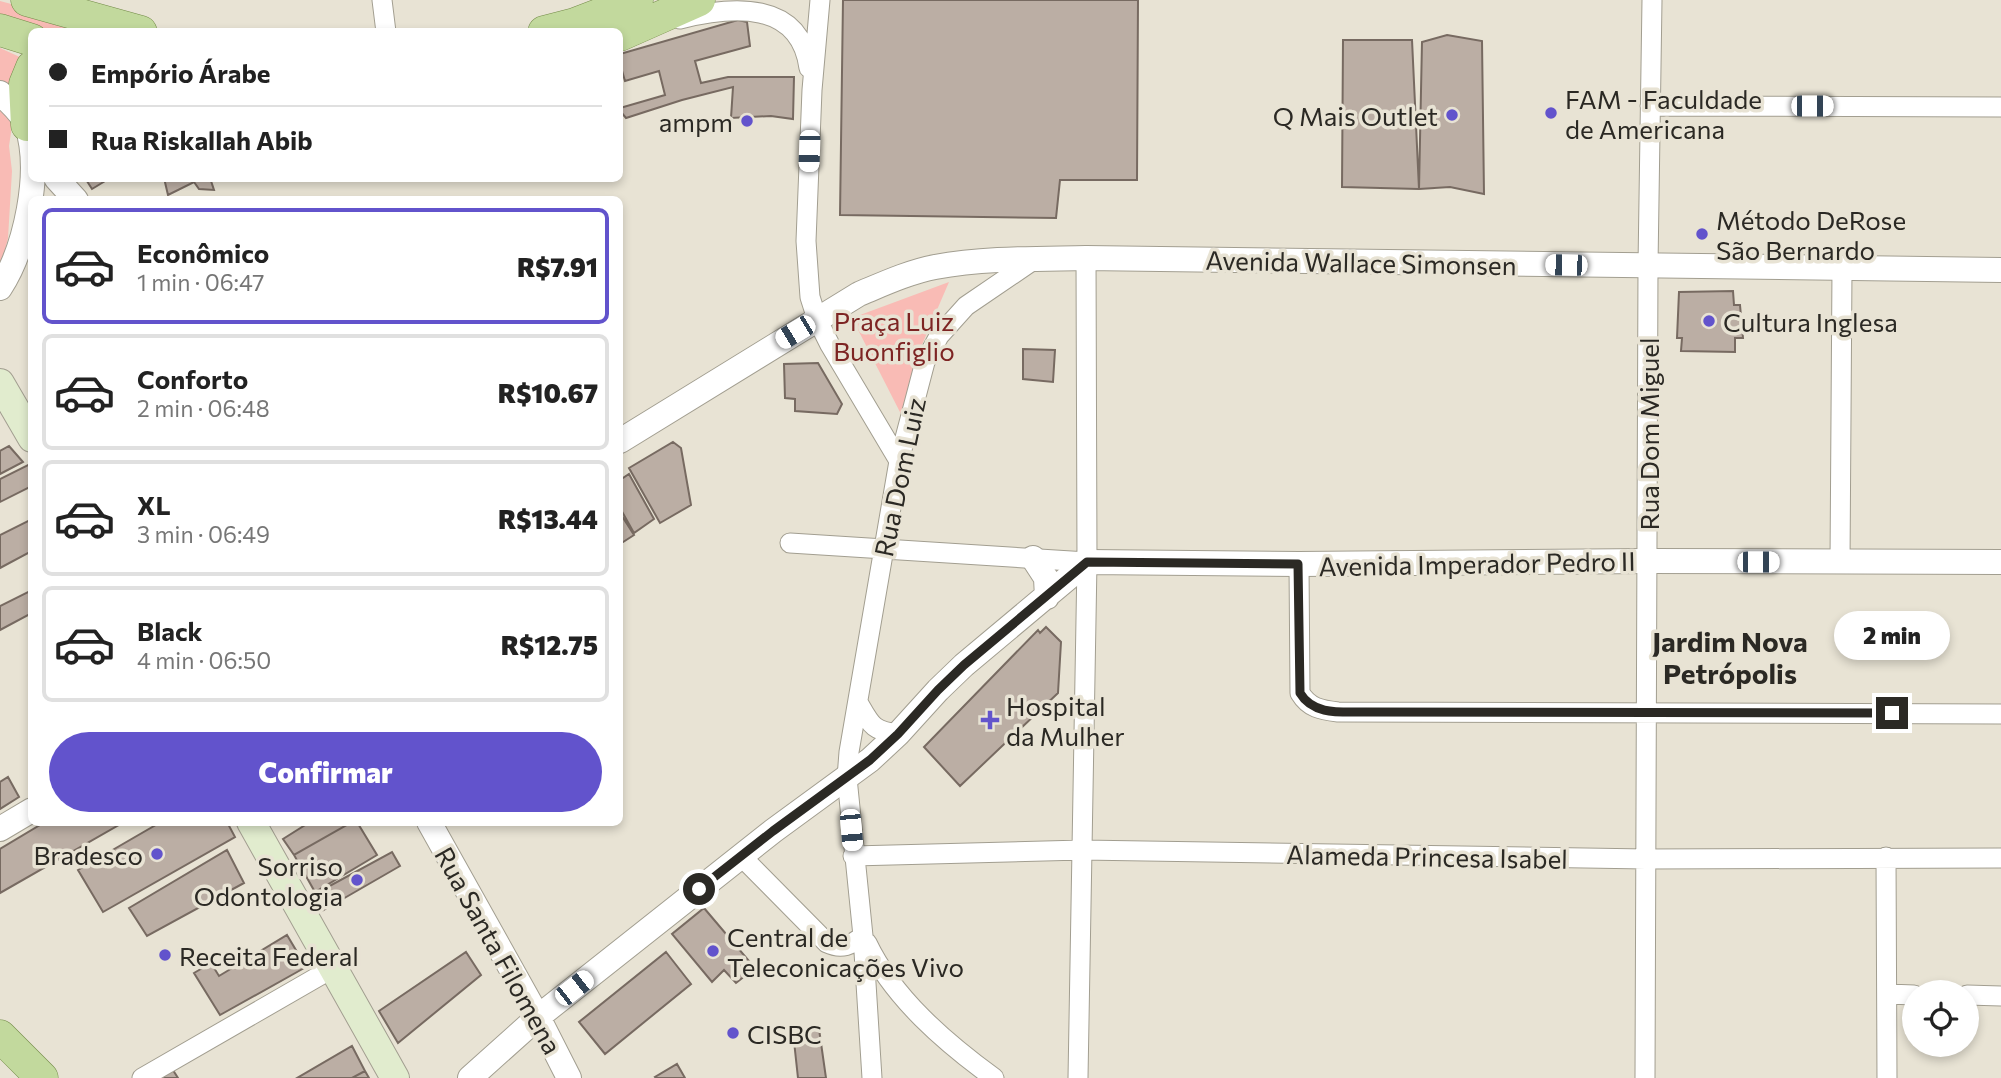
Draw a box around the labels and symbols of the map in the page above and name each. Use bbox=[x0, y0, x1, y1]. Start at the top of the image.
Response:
place label: FAM - Faculdade de Americana bbox=[1565, 83, 1762, 144]
car bbox=[1792, 96, 1834, 117]
place label: Q Mais Outlet bbox=[1273, 100, 1438, 131]
marker: FAM - Faculdade de Americana bbox=[1543, 105, 1559, 121]
place label: ampm bbox=[659, 106, 733, 137]
marker: Q Mais Outlet bbox=[1444, 107, 1460, 123]
marker: ampm bbox=[739, 113, 755, 129]
car bbox=[798, 130, 821, 172]
place label: Método DeRose São Bernardo bbox=[1716, 204, 1906, 265]
marker: Método DeRose São Bernardo bbox=[1694, 226, 1710, 242]
street label: Avenida Wallace Simonsen bbox=[1205, 244, 1517, 280]
car bbox=[1545, 254, 1588, 276]
park label: Praça Luiz Buonfiglio bbox=[833, 305, 955, 366]
place label: Cultura Inglesa bbox=[1723, 306, 1898, 337]
car bbox=[772, 312, 819, 352]
marker: Cultura Inglesa bbox=[1701, 313, 1717, 329]
street label: Rua Dom Miguel bbox=[1633, 337, 1664, 531]
street label: Rua Dom Luiz bbox=[867, 395, 931, 559]
street label: Avenida Imperador Pedro II bbox=[1318, 545, 1636, 581]
car bbox=[1738, 552, 1780, 573]
callout: 2 min bbox=[1834, 612, 1950, 660]
district label: Jardim Nova Petrópolis bbox=[1652, 624, 1808, 690]
place label: Hospital da Mulher bbox=[1006, 690, 1125, 751]
route end bbox=[1876, 697, 1908, 729]
marker: Hospital da Mulher bbox=[980, 710, 1000, 730]
car bbox=[839, 808, 864, 852]
street label: Alameda Princesa Isabel bbox=[1286, 838, 1568, 874]
place label: Bradesco bbox=[34, 839, 143, 870]
street label: Rua Santa Filomena bbox=[429, 841, 569, 1059]
marker: Bradesco bbox=[149, 846, 165, 862]
place label: Sorriso Odontologia bbox=[194, 850, 343, 911]
marker: Sorriso Odontologia bbox=[349, 872, 365, 888]
route start bbox=[683, 873, 715, 905]
place label: Central de Teleconicações Vivo bbox=[727, 921, 964, 982]
place label: Receita Federal bbox=[179, 940, 359, 971]
marker: Central de Teleconicações Vivo bbox=[705, 943, 721, 959]
marker: Receita Federal bbox=[157, 947, 173, 963]
car bbox=[551, 967, 598, 1009]
place label: CISBC bbox=[747, 1018, 822, 1049]
marker: CISBC bbox=[725, 1025, 741, 1041]

